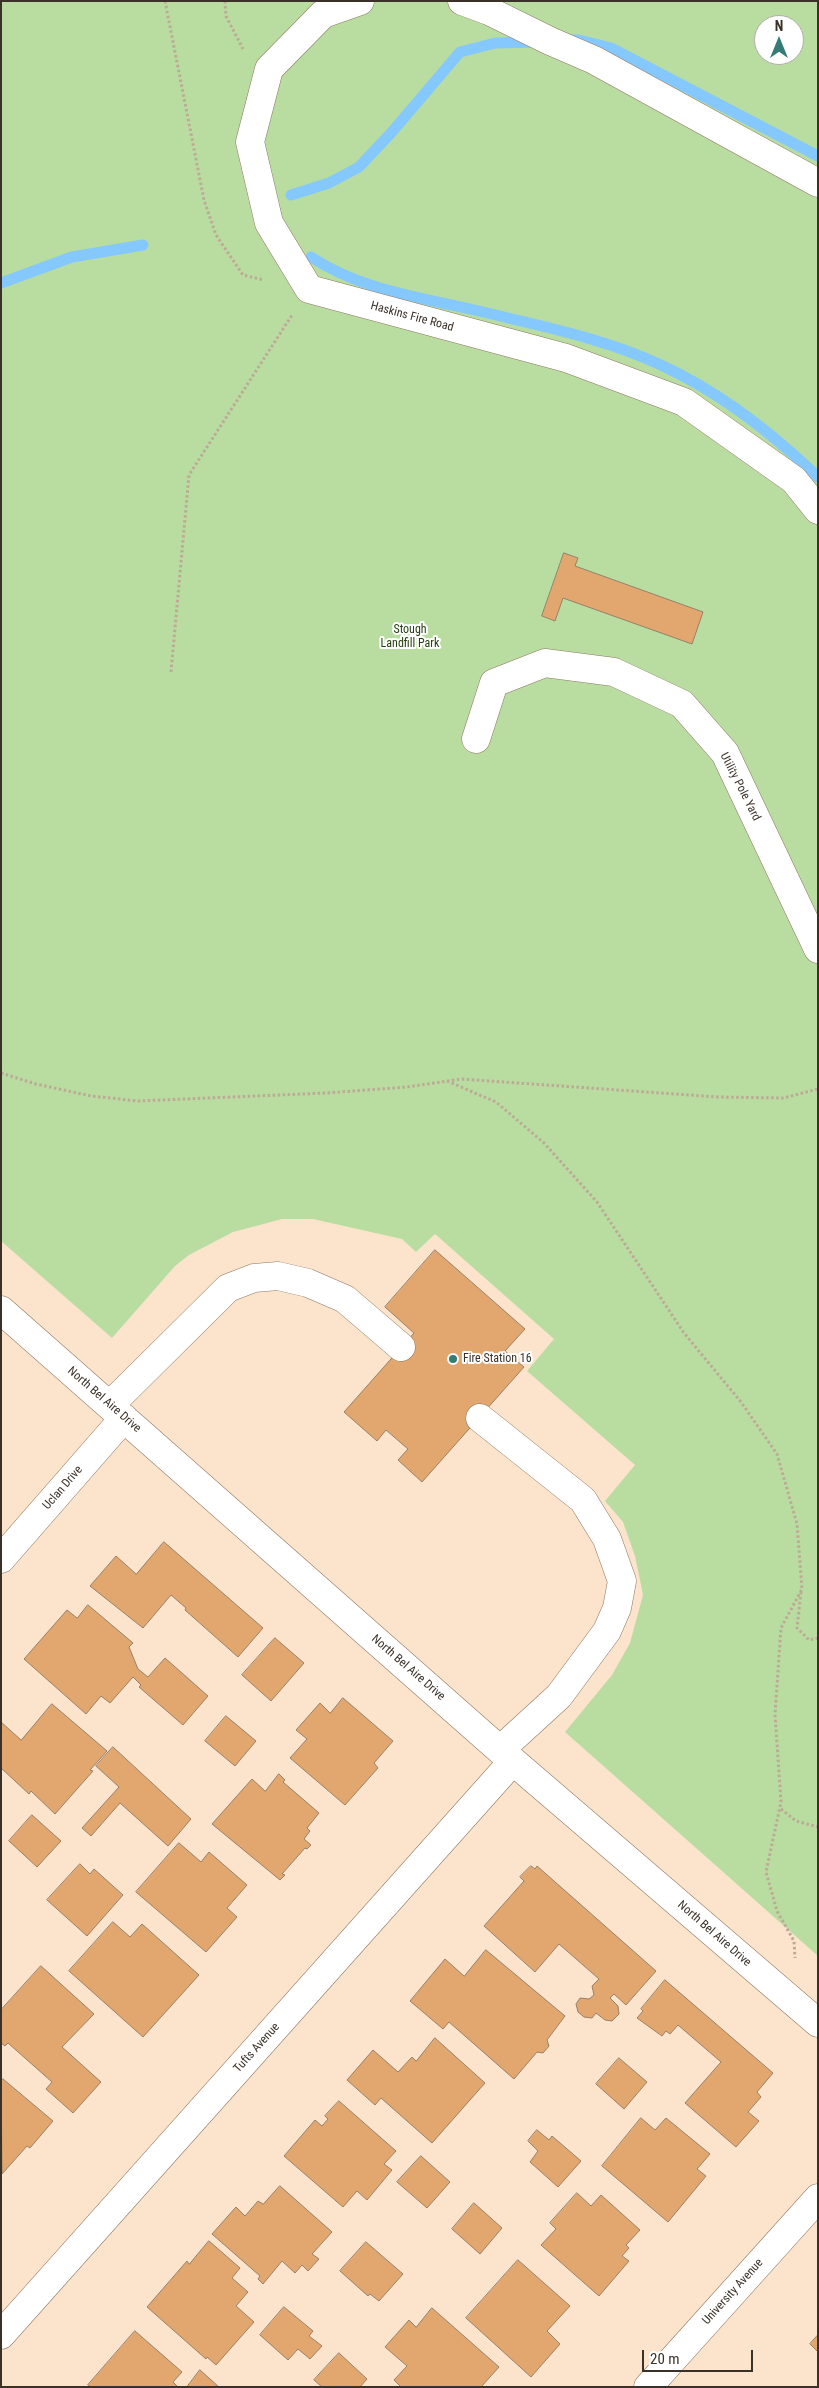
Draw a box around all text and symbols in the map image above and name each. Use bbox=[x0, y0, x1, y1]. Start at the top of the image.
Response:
north arrow bbox=[754, 15, 804, 65]
text: N bbox=[775, 18, 783, 34]
street label: Haskins Fire Road bbox=[369, 299, 455, 335]
park label: Stough Landfill Park bbox=[381, 623, 439, 651]
street label: Utility Pole Yard bbox=[717, 750, 763, 824]
place label: Fire Station 16 bbox=[463, 1352, 532, 1366]
marker: Fire Station 16 bbox=[447, 1353, 459, 1365]
street label: North Bel Aire Drive bbox=[64, 1364, 144, 1436]
street label: Uclan Drive bbox=[40, 1463, 86, 1513]
street label: North Bel Aire Drive bbox=[368, 1632, 448, 1704]
street label: North Bel Aire Drive bbox=[674, 1898, 754, 1970]
street label: Tufts Avenue bbox=[231, 2020, 283, 2076]
street label: University Avenue bbox=[700, 2256, 766, 2328]
scale bar bbox=[644, 2340, 755, 2372]
text: 20 m bbox=[650, 2350, 680, 2368]

